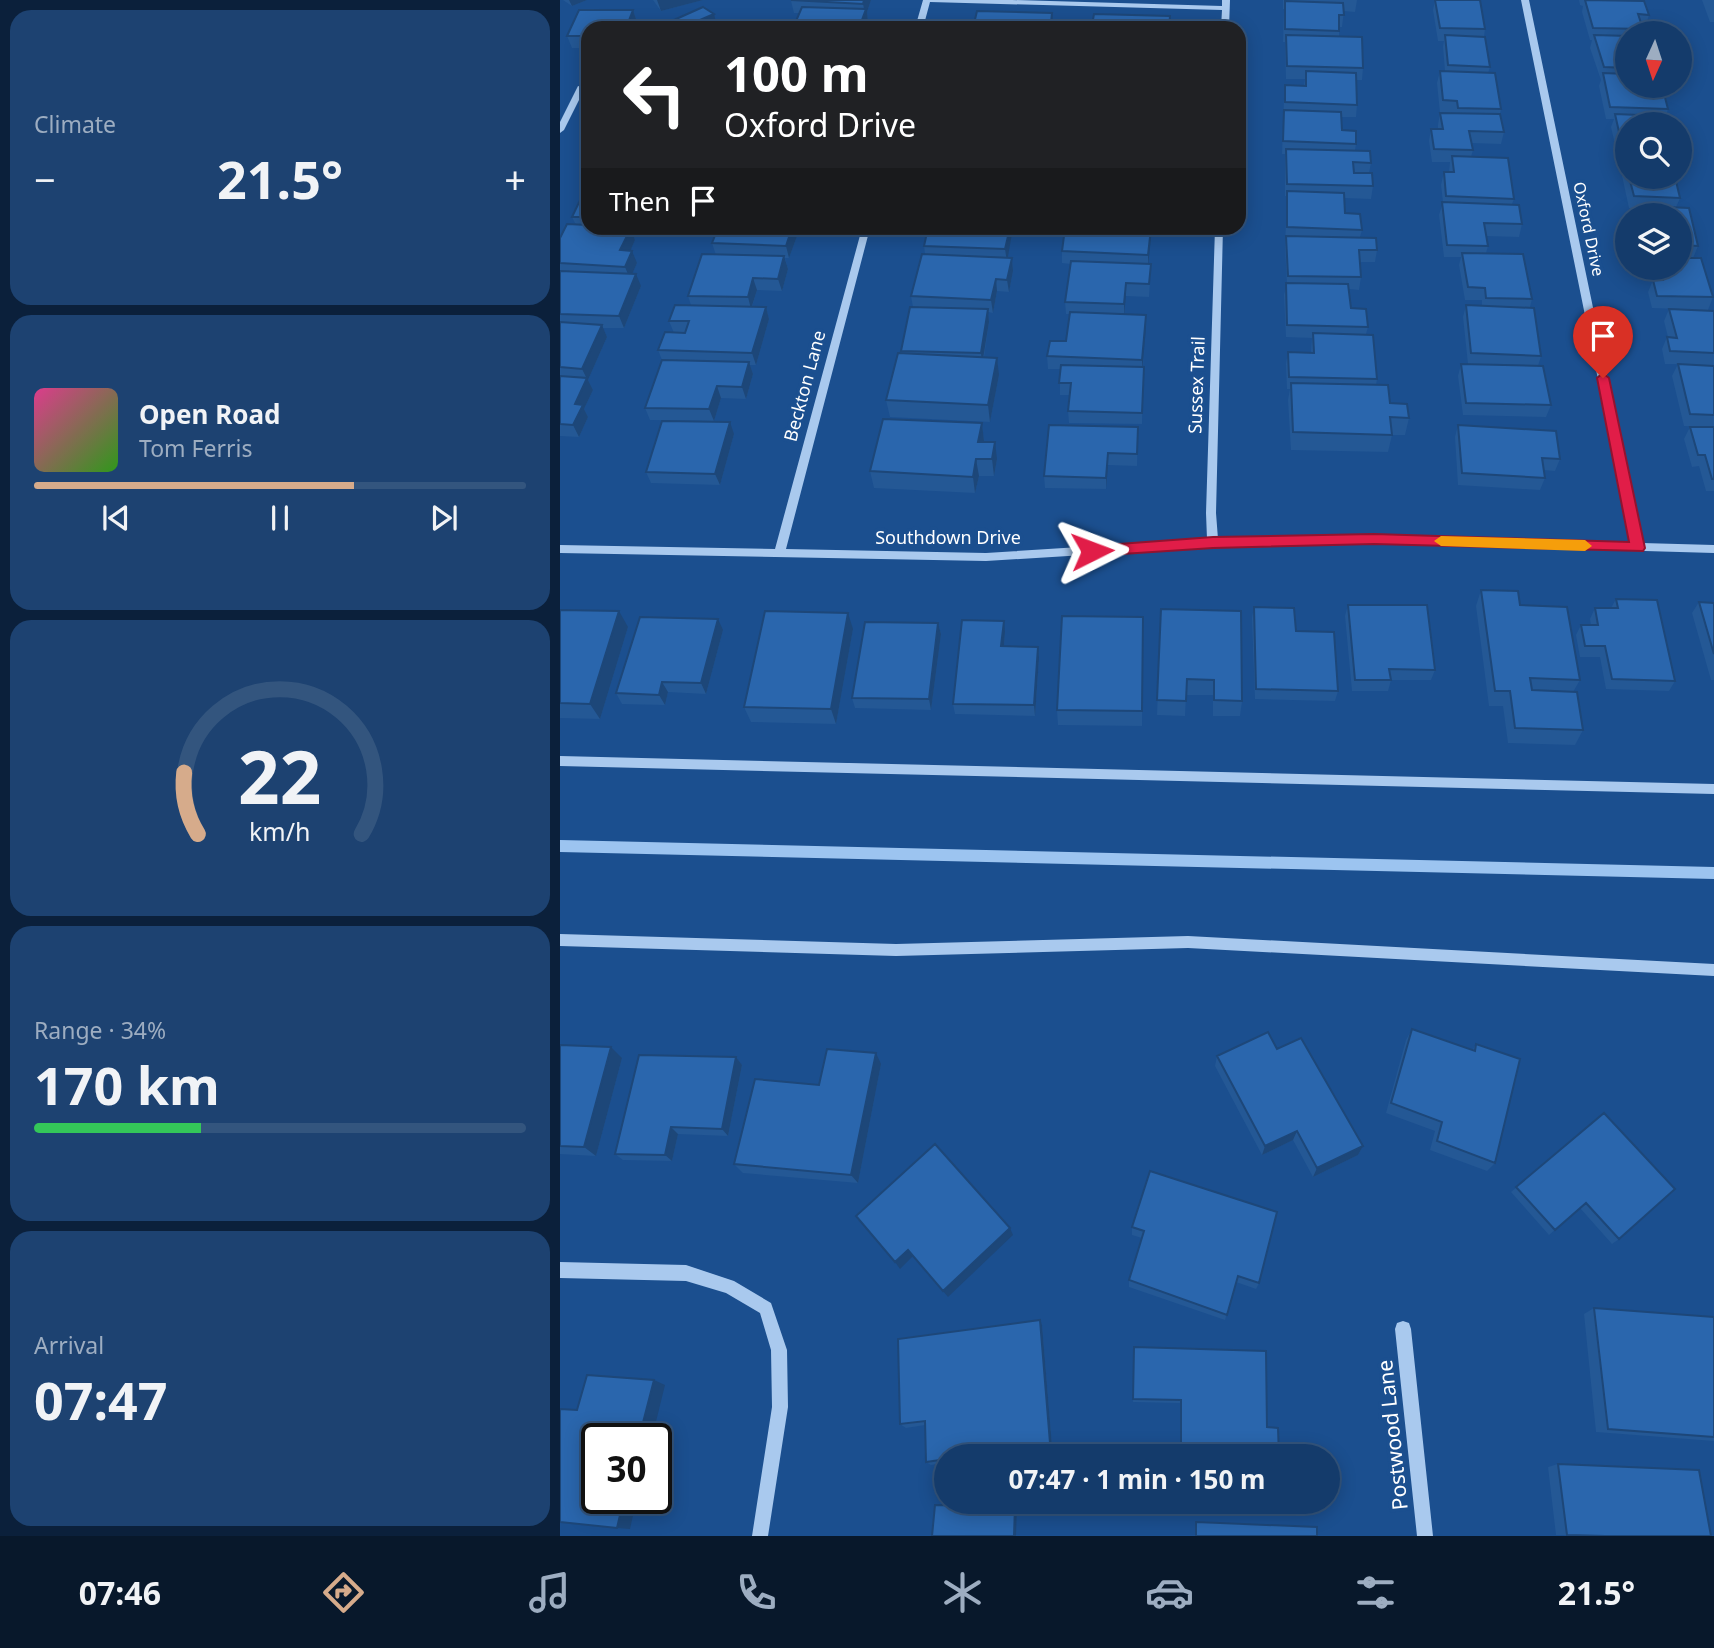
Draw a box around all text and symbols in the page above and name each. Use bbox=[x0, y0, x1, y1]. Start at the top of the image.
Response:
north arrow bbox=[1615, 21, 1692, 98]
map controls bbox=[1615, 21, 1692, 280]
text: 100 m bbox=[724, 40, 869, 106]
icon: left bbox=[609, 49, 700, 140]
text: Oxford Drive bbox=[724, 103, 916, 146]
text: Climate bbox=[34, 108, 116, 140]
button: search bbox=[1615, 112, 1692, 189]
text: 21.5° bbox=[217, 143, 343, 214]
text: − bbox=[34, 153, 56, 205]
text: + bbox=[504, 153, 526, 205]
street label: Oxford Drive bbox=[1568, 180, 1610, 278]
icon: arrive bbox=[684, 182, 722, 220]
text: Then bbox=[609, 183, 670, 219]
button: layers bbox=[1615, 203, 1692, 280]
pin bbox=[1573, 306, 1633, 378]
icon: arrive bbox=[1584, 317, 1622, 355]
street label: Beckton Lane bbox=[778, 328, 830, 444]
street label: Sussex Trail bbox=[1182, 336, 1210, 434]
text: Open Road bbox=[139, 396, 281, 432]
text: Tom Ferris bbox=[139, 432, 252, 464]
icon: previous bbox=[97, 499, 135, 537]
icon: pause bbox=[261, 499, 299, 537]
icon: next bbox=[425, 499, 463, 537]
position arrow bbox=[1055, 514, 1129, 588]
street label: Southdown Drive bbox=[875, 525, 1021, 549]
text: 22 bbox=[238, 726, 322, 825]
text: km/h bbox=[249, 814, 311, 848]
text: Range · 34% bbox=[34, 1014, 166, 1046]
text: 170 km bbox=[34, 1049, 220, 1120]
text: Arrival bbox=[34, 1329, 104, 1361]
street label: Postwood Lane bbox=[1370, 1359, 1414, 1512]
text: 07:47 bbox=[34, 1364, 168, 1435]
speed limit sign: 30 bbox=[581, 1423, 672, 1514]
text: 07:47 · 1 min · 150 m bbox=[1009, 1461, 1265, 1497]
icon: directions bbox=[319, 1568, 368, 1617]
icon: music bbox=[525, 1568, 574, 1617]
icon: phone bbox=[732, 1568, 781, 1617]
icon: climate bbox=[938, 1568, 987, 1617]
icon: car bbox=[1145, 1568, 1194, 1617]
icon: filters bbox=[1351, 1568, 1400, 1617]
text: 07:46 bbox=[79, 1571, 161, 1614]
text: 21.5° bbox=[1558, 1571, 1635, 1614]

